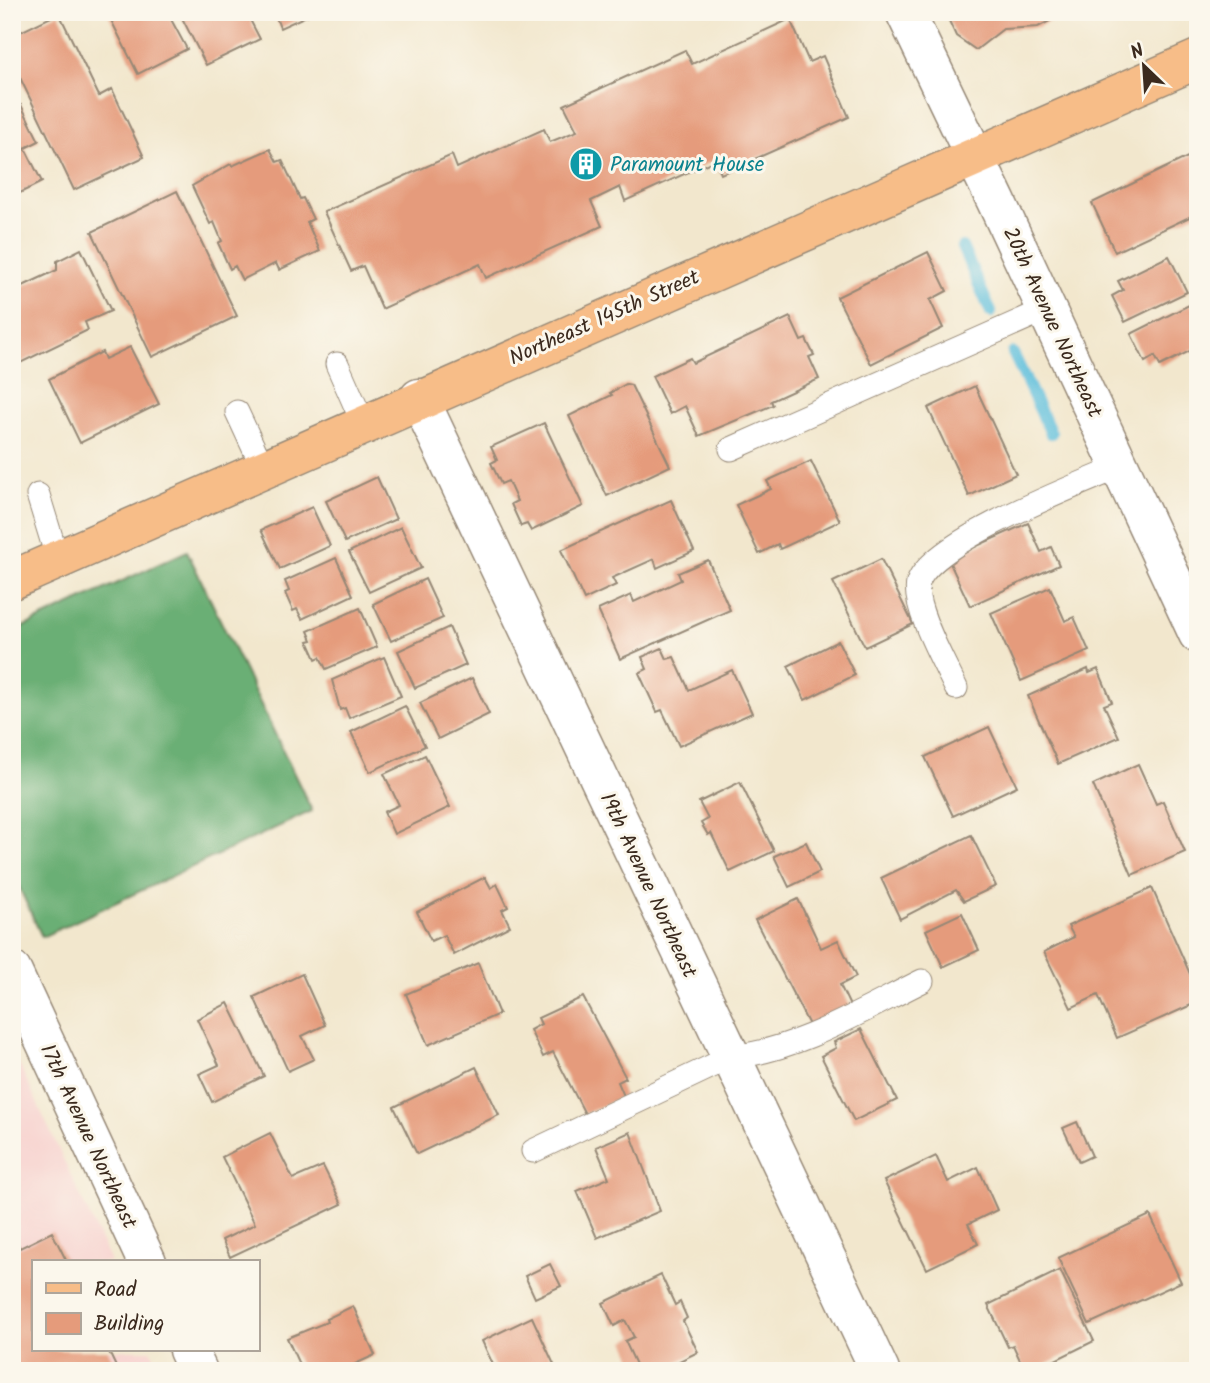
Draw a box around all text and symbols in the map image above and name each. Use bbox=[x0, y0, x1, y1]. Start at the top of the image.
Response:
north arrow bbox=[1108, 32, 1178, 102]
text: N bbox=[1126, 36, 1149, 69]
building icon: Paramount House bbox=[567, 145, 605, 183]
place label: Paramount House bbox=[610, 149, 765, 182]
street label: 20th Avenue Northeast bbox=[993, 222, 1111, 424]
street label: Northeast 145th Street bbox=[504, 261, 706, 375]
street label: 19th Avenue Northeast bbox=[590, 787, 706, 985]
street label: 17th Avenue Northeast bbox=[30, 1039, 145, 1235]
legend bbox=[32, 1260, 259, 1352]
text: Road bbox=[94, 1274, 137, 1307]
text: Building bbox=[94, 1308, 164, 1341]

